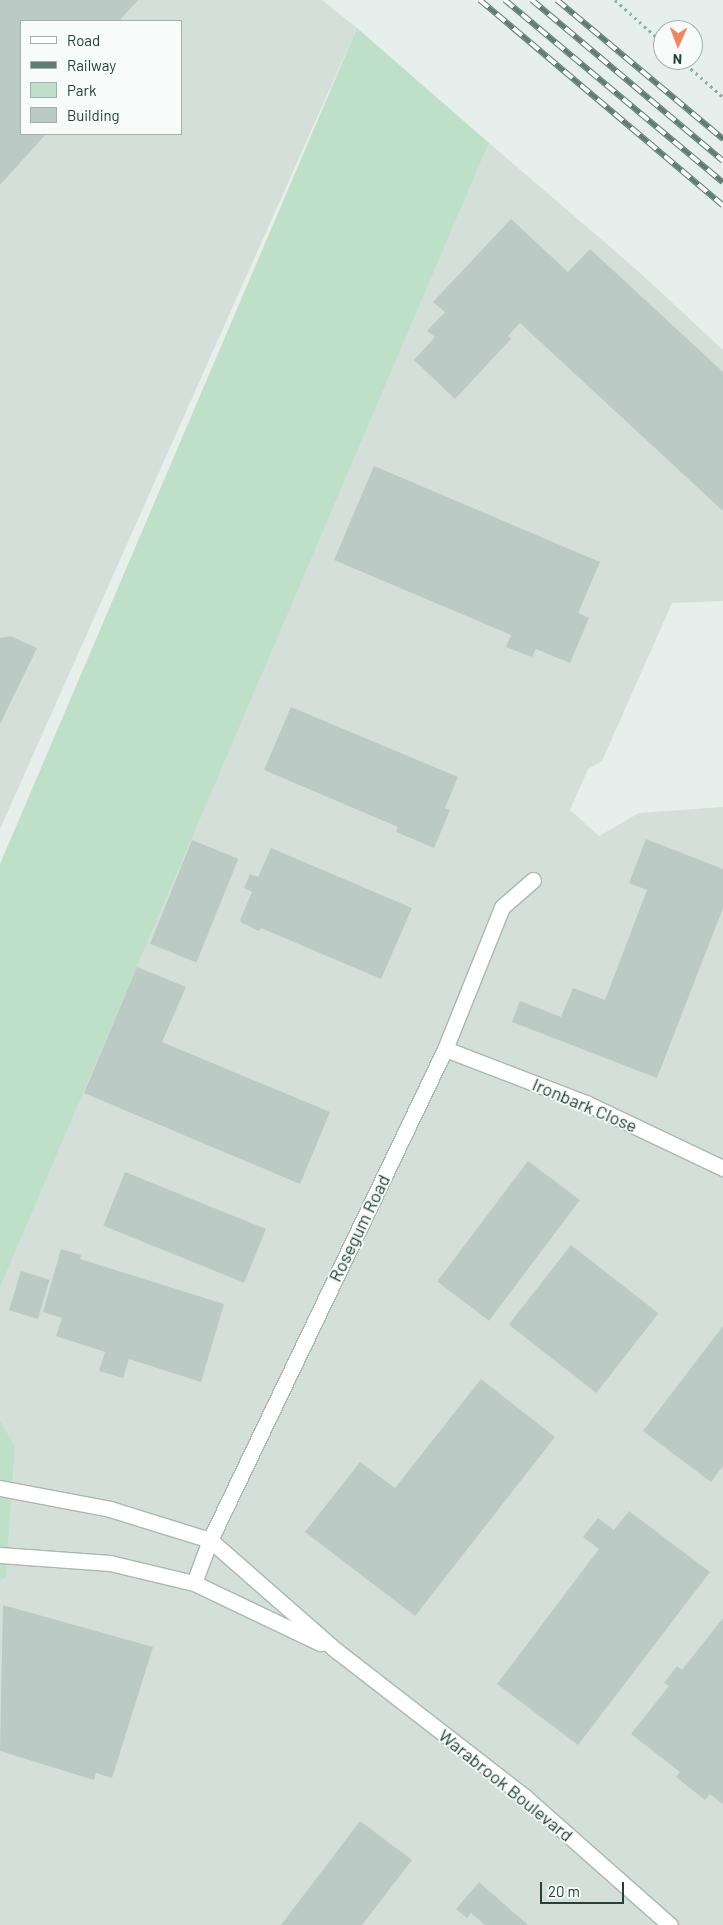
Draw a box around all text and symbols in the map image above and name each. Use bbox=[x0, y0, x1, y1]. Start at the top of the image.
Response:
legend bbox=[20, 20, 182, 135]
north arrow bbox=[653, 20, 703, 70]
text: Road bbox=[67, 31, 100, 49]
text: N bbox=[673, 51, 682, 68]
text: Railway bbox=[67, 56, 116, 74]
text: Park bbox=[67, 81, 96, 99]
text: Building bbox=[67, 106, 120, 124]
street label: Ironbark Close bbox=[529, 1073, 641, 1137]
street label: Rosegum Road bbox=[324, 1171, 394, 1285]
street label: Warabrook Boulevard bbox=[435, 1724, 577, 1846]
scale bar bbox=[543, 1872, 627, 1904]
text: 20 m bbox=[548, 1882, 580, 1900]

